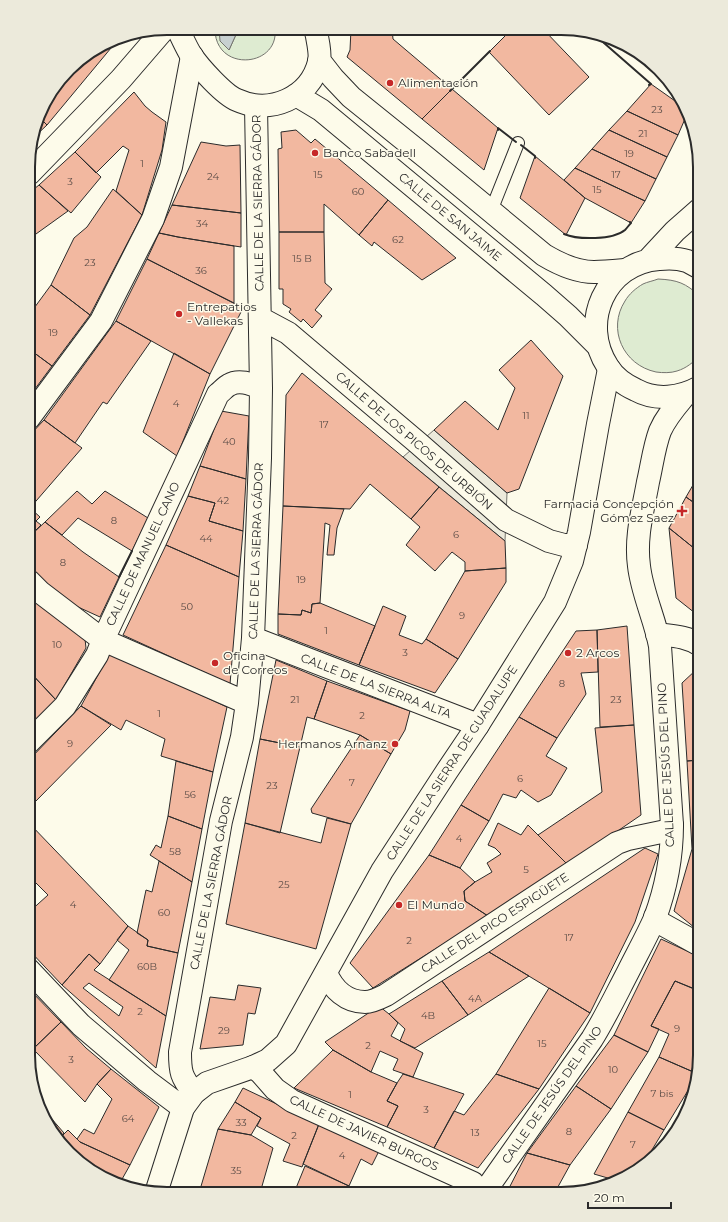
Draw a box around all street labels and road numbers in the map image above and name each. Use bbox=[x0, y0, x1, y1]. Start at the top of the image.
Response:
street label: CALLE DE LA SIERRA GÁDOR bbox=[248, 114, 267, 292]
street label: CALLE DE SAN JAIME bbox=[396, 169, 505, 264]
street label: CALLE DE LOS PICOS DE URBIÓN bbox=[333, 368, 496, 513]
street label: CALLE DE LA SIERRA GÁDOR bbox=[245, 462, 266, 640]
street label: CALLE DE MANUEL CANO bbox=[102, 479, 183, 628]
street label: CALLE DE LA SIERRA ALTA bbox=[299, 650, 454, 721]
street label: CALLE DE LA SIERRA DE GUADALUPE bbox=[383, 662, 520, 863]
street label: CALLE DE JESÚS DEL PINO bbox=[654, 682, 677, 848]
street label: CALLE DE LA SIERRA GÁDOR bbox=[186, 794, 235, 971]
street label: CALLE DEL PICO ESPIGÜETE bbox=[418, 869, 571, 976]
street label: CALLE DE JESÚS DEL PINO bbox=[498, 1023, 605, 1167]
street label: CALLE DE JAVIER BURGOS bbox=[287, 1091, 441, 1174]

